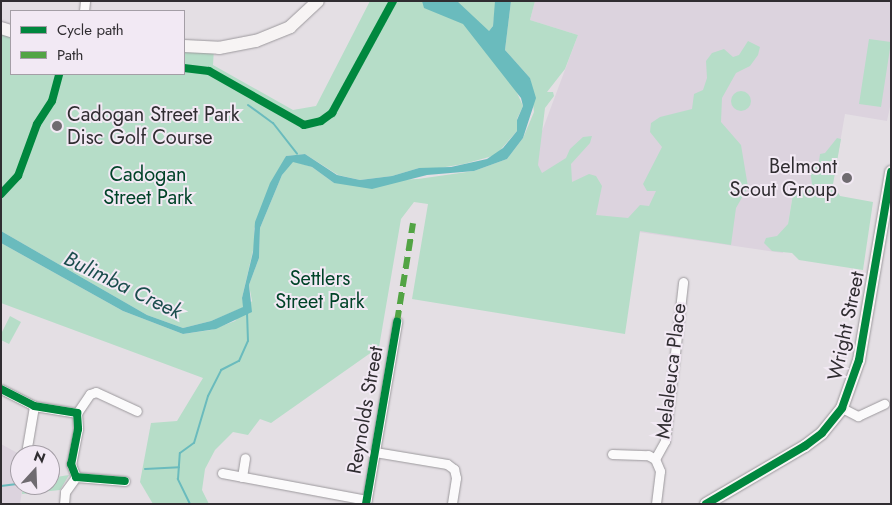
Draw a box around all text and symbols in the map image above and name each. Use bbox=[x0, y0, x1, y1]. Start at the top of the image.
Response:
legend bbox=[10, 10, 185, 75]
text: Cycle path bbox=[57, 19, 124, 41]
text: Path bbox=[57, 44, 83, 66]
place label: Cadogan Street Park Disc Golf Course bbox=[67, 102, 240, 149]
marker: Cadogan Street Park Disc Golf Course bbox=[51, 120, 63, 132]
place label: Belmont Scout Group bbox=[729, 155, 837, 202]
park label: Cadogan Street Park bbox=[103, 163, 193, 210]
marker: Belmont Scout Group bbox=[841, 172, 853, 184]
water label: Bulimba Creek bbox=[60, 246, 186, 324]
park label: Settlers Street Park bbox=[275, 266, 365, 313]
street label: Wright Street bbox=[823, 269, 869, 383]
street label: Melaleuca Place bbox=[651, 302, 691, 440]
street label: Reynolds Street bbox=[342, 344, 388, 476]
north arrow bbox=[10, 445, 60, 495]
text: N bbox=[31, 446, 48, 468]

